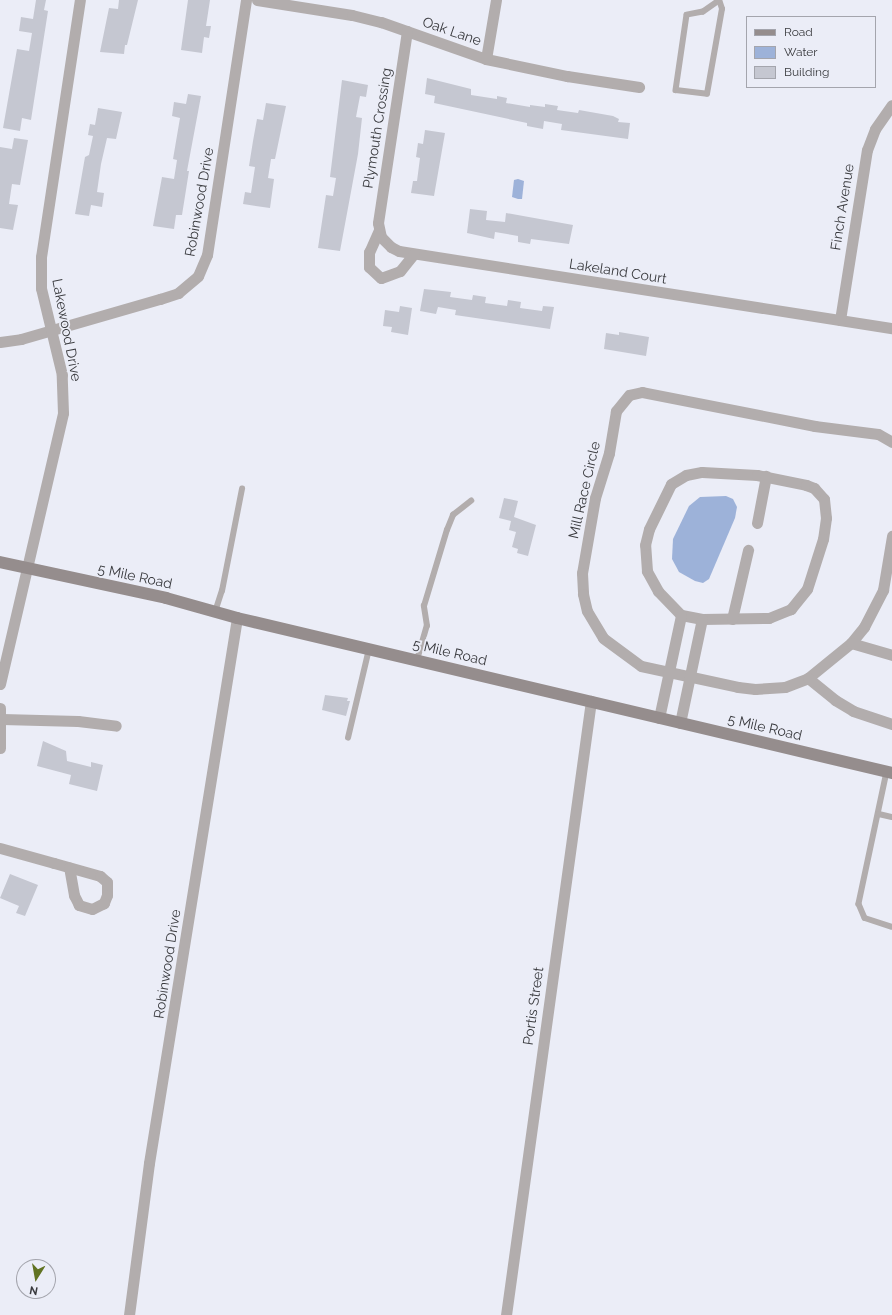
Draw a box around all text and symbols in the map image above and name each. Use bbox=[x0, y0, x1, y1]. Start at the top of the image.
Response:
street label: Oak Lane bbox=[420, 13, 484, 49]
legend bbox=[746, 16, 876, 88]
text: Road bbox=[784, 25, 813, 39]
text: Water bbox=[784, 45, 818, 59]
text: Building bbox=[784, 65, 830, 79]
street label: Plymouth Crossing bbox=[359, 67, 395, 189]
street label: Robinwood Drive bbox=[181, 146, 217, 258]
street label: Finch Avenue bbox=[827, 162, 857, 252]
street label: Lakeland Court bbox=[568, 255, 668, 287]
street label: Lakewood Drive bbox=[49, 277, 85, 383]
street label: Mill Race Circle bbox=[565, 440, 603, 540]
street label: 5 Mile Road bbox=[96, 560, 174, 592]
street label: 5 Mile Road bbox=[411, 635, 489, 669]
street label: 5 Mile Road bbox=[726, 710, 804, 744]
street label: Robinwood Drive bbox=[150, 908, 184, 1020]
street label: Portis Street bbox=[519, 966, 547, 1046]
north arrow bbox=[16, 1259, 56, 1299]
text: N bbox=[28, 1283, 39, 1297]

